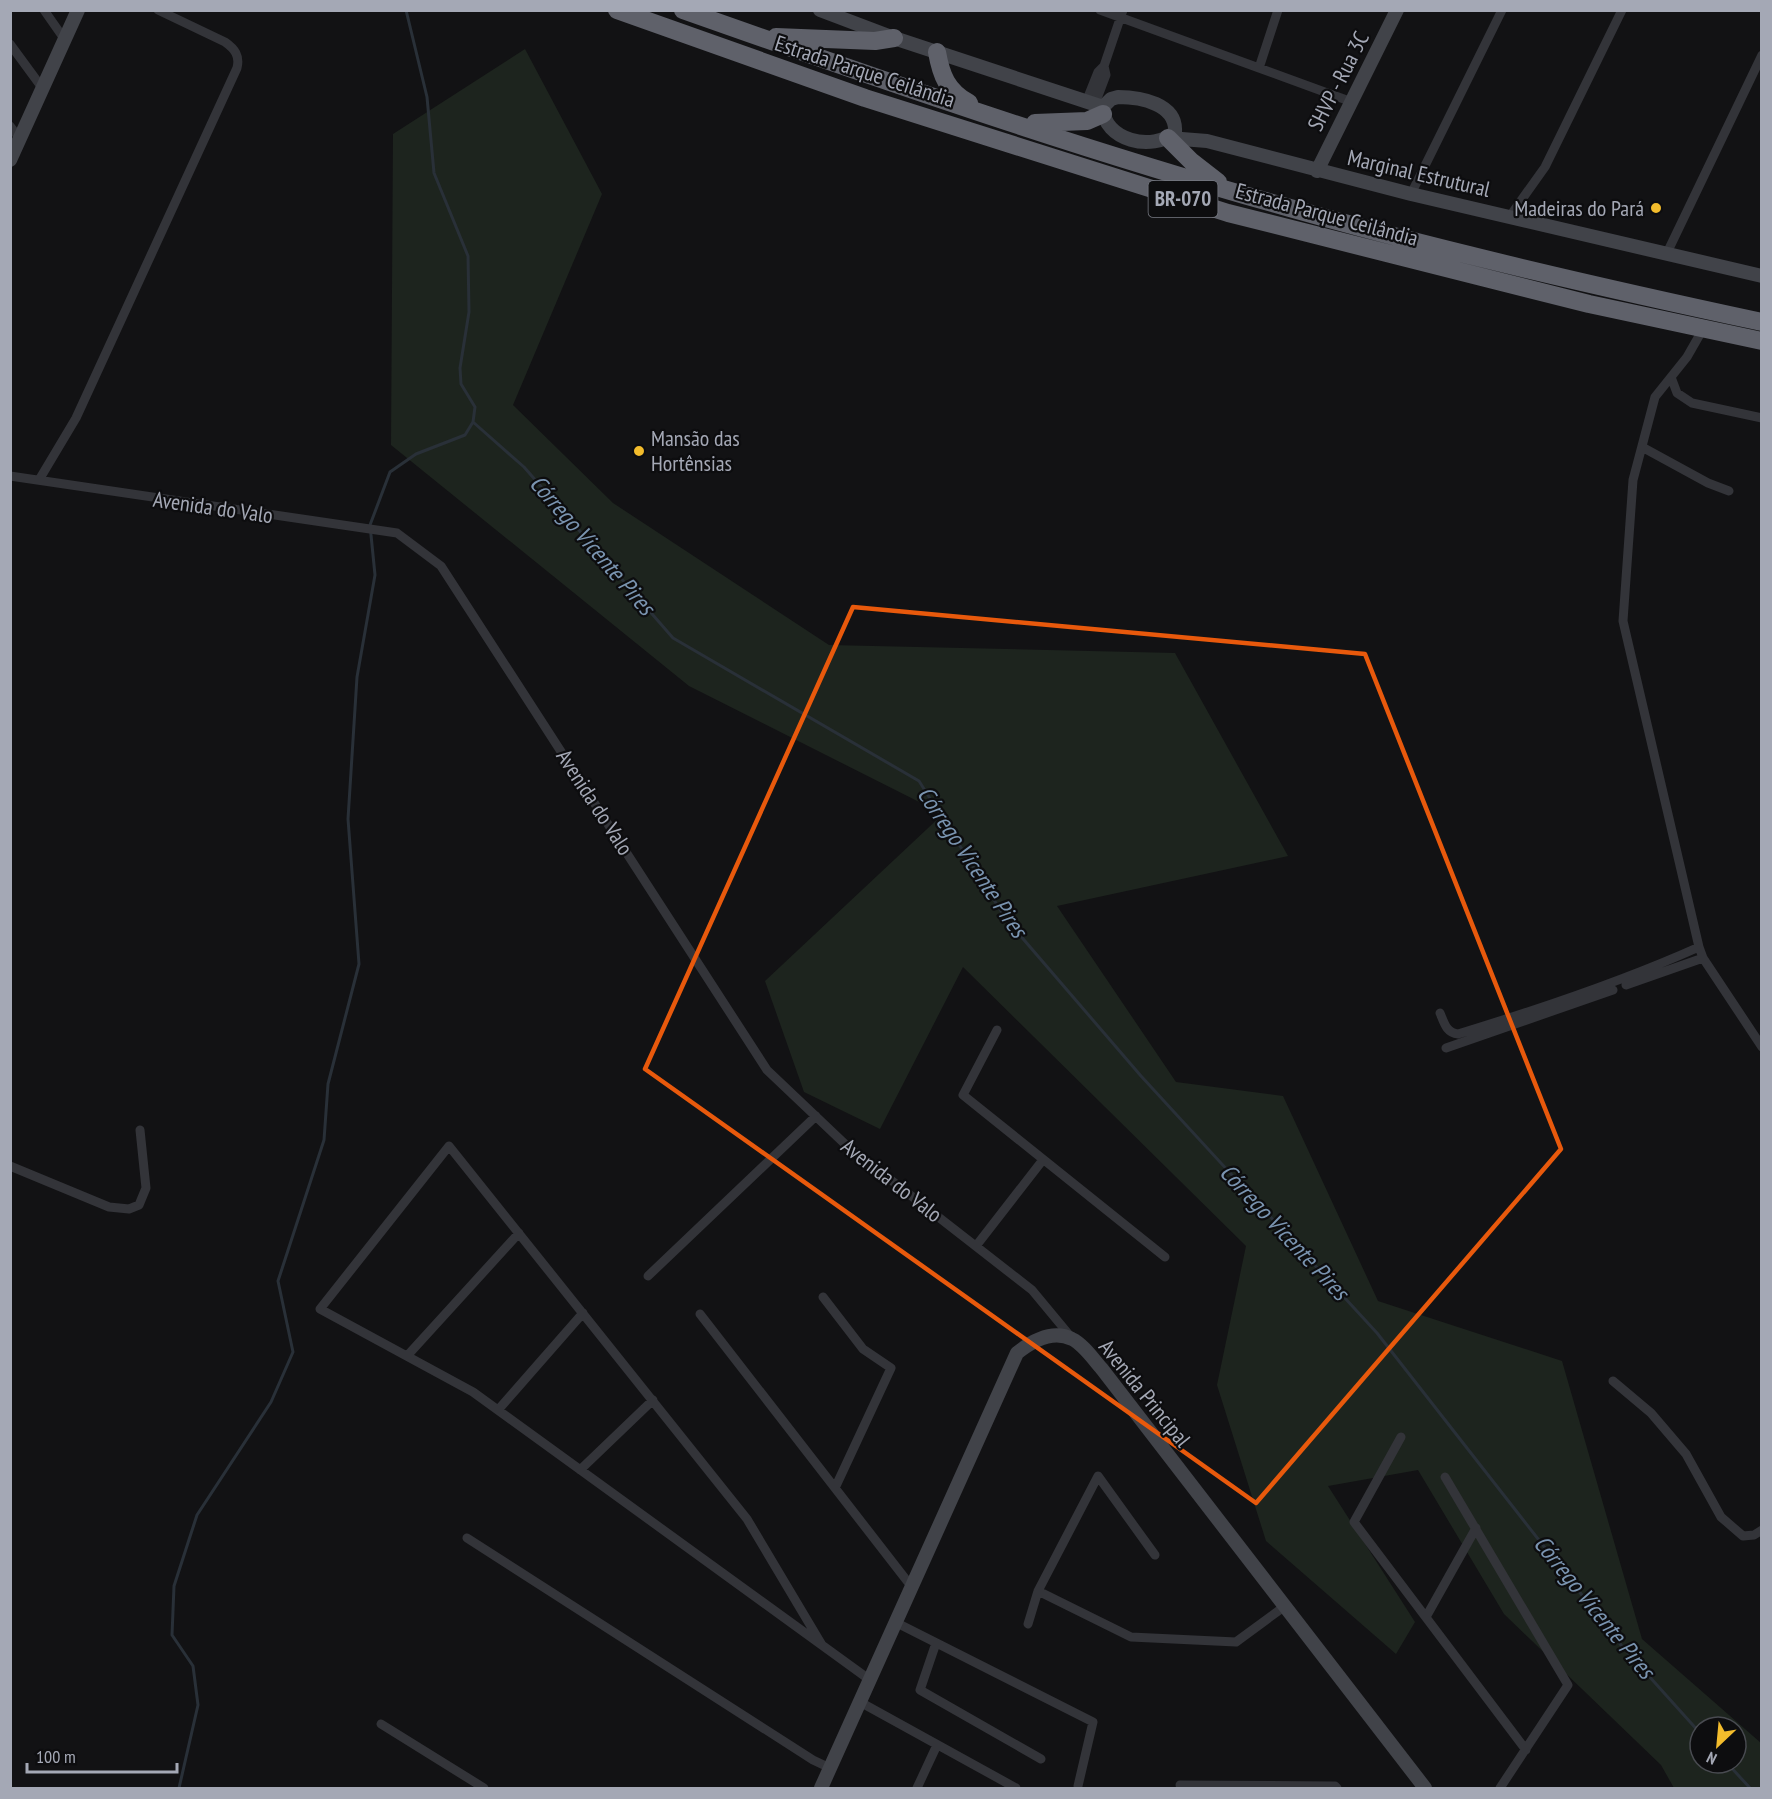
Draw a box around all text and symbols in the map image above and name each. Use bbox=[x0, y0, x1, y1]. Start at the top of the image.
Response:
street label: SHVP - Rua 3C bbox=[1301, 26, 1375, 136]
street label: Estrada Parque Ceilândia bbox=[771, 29, 959, 113]
street label: Marginal Estrutural bbox=[1345, 143, 1494, 203]
street label: Estrada Parque Ceilândia bbox=[1233, 176, 1421, 252]
road number: BR-070 bbox=[1148, 181, 1218, 217]
place label: Madeiras do Pará bbox=[1514, 194, 1644, 222]
marker: Madeiras do Pará bbox=[1649, 201, 1663, 215]
place label: Mansão das Hortênsias bbox=[651, 424, 740, 477]
marker: Mansão das Hortênsias bbox=[632, 444, 646, 458]
water label: Córrego Vicente Pires bbox=[523, 468, 664, 623]
street label: Avenida do Valo bbox=[151, 485, 275, 529]
street label: Avenida do Valo bbox=[550, 744, 640, 860]
water label: Córrego Vicente Pires bbox=[910, 780, 1036, 946]
street label: Avenida do Valo bbox=[836, 1132, 948, 1228]
water label: Córrego Vicente Pires bbox=[1213, 1157, 1358, 1309]
street label: Avenida Principal bbox=[1093, 1333, 1198, 1453]
water label: Córrego Vicente Pires bbox=[1527, 1529, 1664, 1687]
north arrow bbox=[1688, 1715, 1748, 1775]
scale bar bbox=[27, 1736, 177, 1774]
text: 100 m bbox=[36, 1745, 76, 1768]
text: N bbox=[1703, 1748, 1720, 1769]

